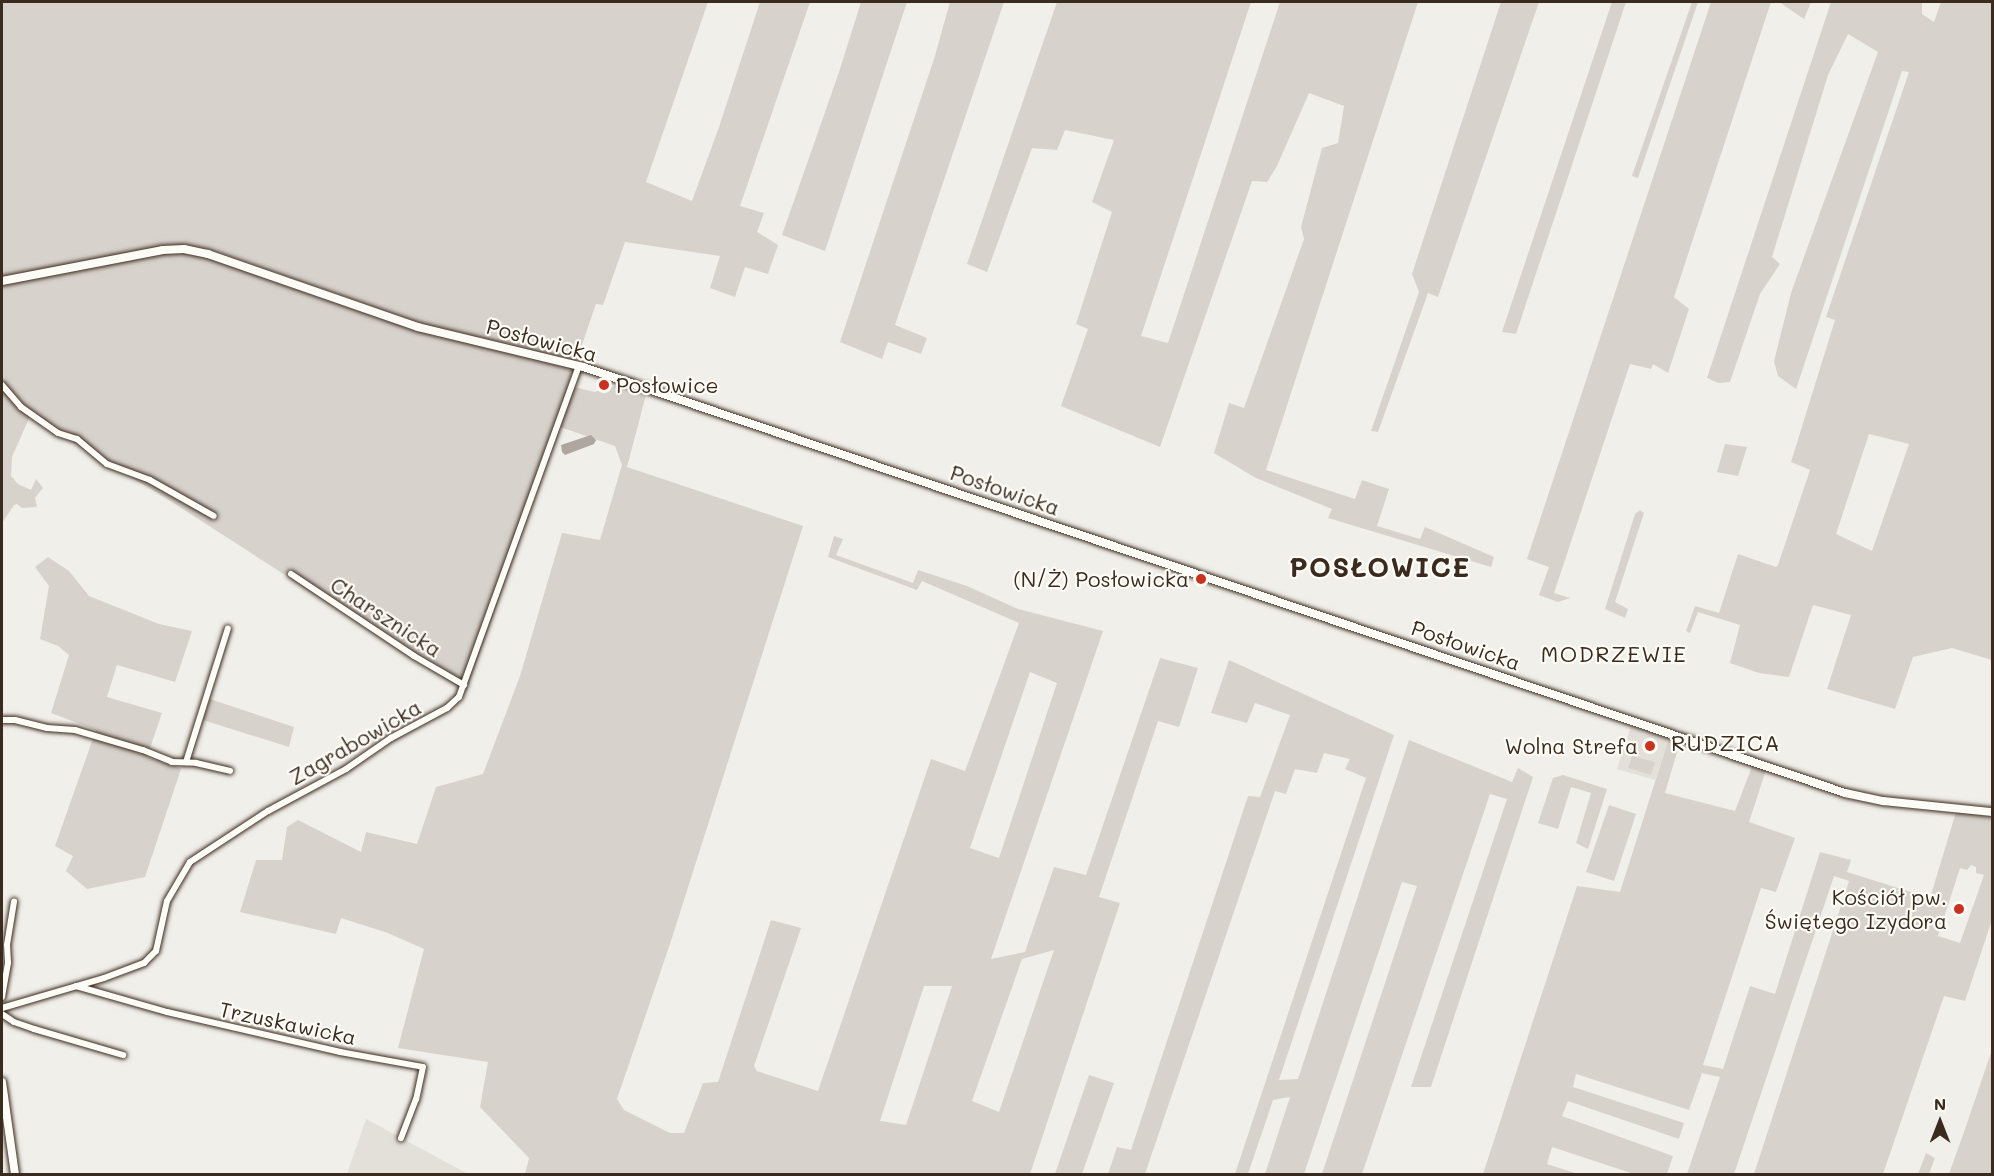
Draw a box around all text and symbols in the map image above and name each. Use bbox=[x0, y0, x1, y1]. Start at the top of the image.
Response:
street label: Posłowicka bbox=[484, 313, 600, 367]
place label: Posłowice bbox=[616, 372, 719, 398]
marker: Posłowice bbox=[597, 378, 611, 392]
street label: Posłowicka bbox=[947, 460, 1063, 520]
district label: POSŁOWICE bbox=[1289, 551, 1471, 583]
place label: (N/Ż) Posłowicka bbox=[1014, 566, 1189, 592]
street label: Charsznicka bbox=[326, 572, 446, 662]
marker: (N/Ż) Posłowicka bbox=[1194, 572, 1208, 586]
street label: Posłowicka bbox=[1408, 615, 1524, 675]
district label: MODRZEWIE bbox=[1541, 641, 1687, 667]
street label: Zagrabowicka bbox=[285, 694, 425, 790]
district label: RUDZICA bbox=[1671, 730, 1781, 756]
place label: Wolna Strefa bbox=[1505, 733, 1638, 759]
marker: Wolna Strefa bbox=[1643, 739, 1657, 753]
place label: Kościół pw. Świętego Izydora bbox=[1765, 884, 1947, 934]
marker: Kościół pw. Świętego Izydora bbox=[1952, 902, 1966, 916]
street label: Trzuskawicka bbox=[217, 996, 359, 1050]
north arrow bbox=[1910, 1092, 1970, 1152]
text: N bbox=[1934, 1093, 1946, 1114]

